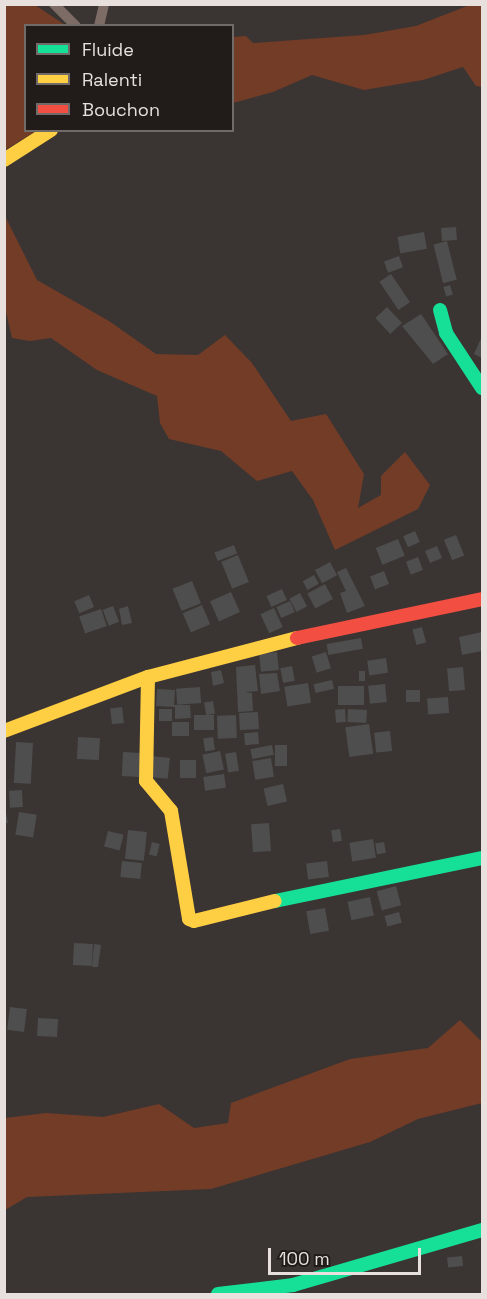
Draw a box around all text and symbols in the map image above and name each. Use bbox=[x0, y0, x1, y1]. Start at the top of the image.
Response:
legend bbox=[24, 24, 234, 132]
text: Fluide bbox=[82, 38, 134, 61]
text: Ralenti bbox=[82, 68, 142, 91]
text: Bouchon bbox=[82, 98, 160, 121]
scale bar bbox=[271, 1236, 424, 1274]
text: 100 m bbox=[279, 1247, 330, 1270]

